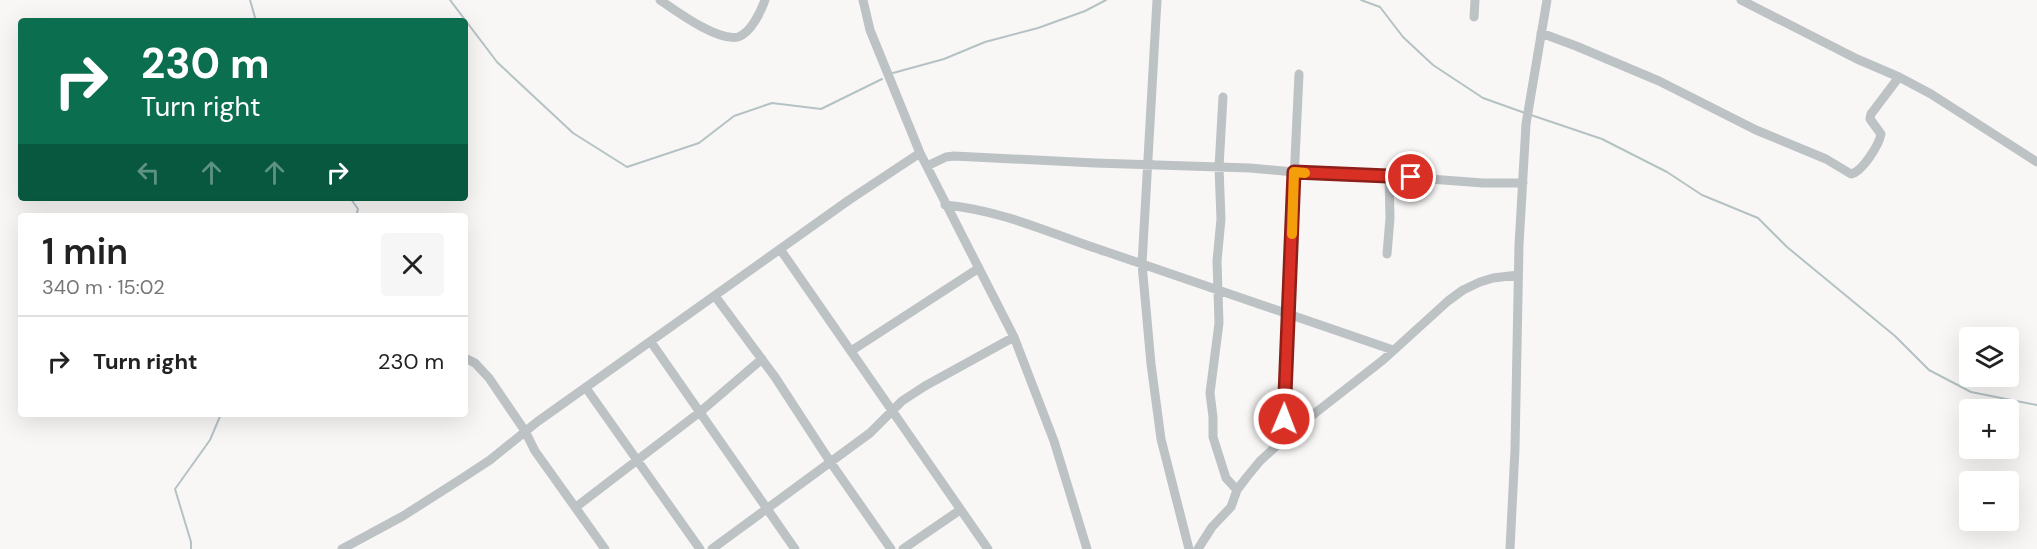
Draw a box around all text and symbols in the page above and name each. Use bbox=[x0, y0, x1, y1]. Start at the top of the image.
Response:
text: 230 m bbox=[141, 36, 270, 91]
icon: right bbox=[42, 42, 120, 120]
text: Turn right bbox=[141, 89, 261, 124]
pin bbox=[1385, 151, 1436, 202]
icon: left bbox=[132, 156, 165, 189]
icon: ahead bbox=[195, 156, 228, 189]
icon: ahead bbox=[258, 156, 291, 189]
icon: right bbox=[321, 156, 354, 189]
icon: arrive bbox=[1394, 160, 1427, 193]
text: 1 min bbox=[42, 228, 128, 275]
button: close bbox=[381, 233, 444, 296]
text: 340 m · 15:02 bbox=[42, 274, 165, 300]
map controls bbox=[1959, 327, 2019, 531]
button: layers bbox=[1959, 327, 2019, 387]
icon: right bbox=[42, 345, 75, 378]
text: Turn right bbox=[93, 347, 198, 376]
text: 230 m bbox=[378, 347, 444, 376]
position arrow bbox=[1252, 387, 1316, 451]
button: + bbox=[1959, 399, 2019, 459]
button: − bbox=[1959, 471, 2019, 531]

